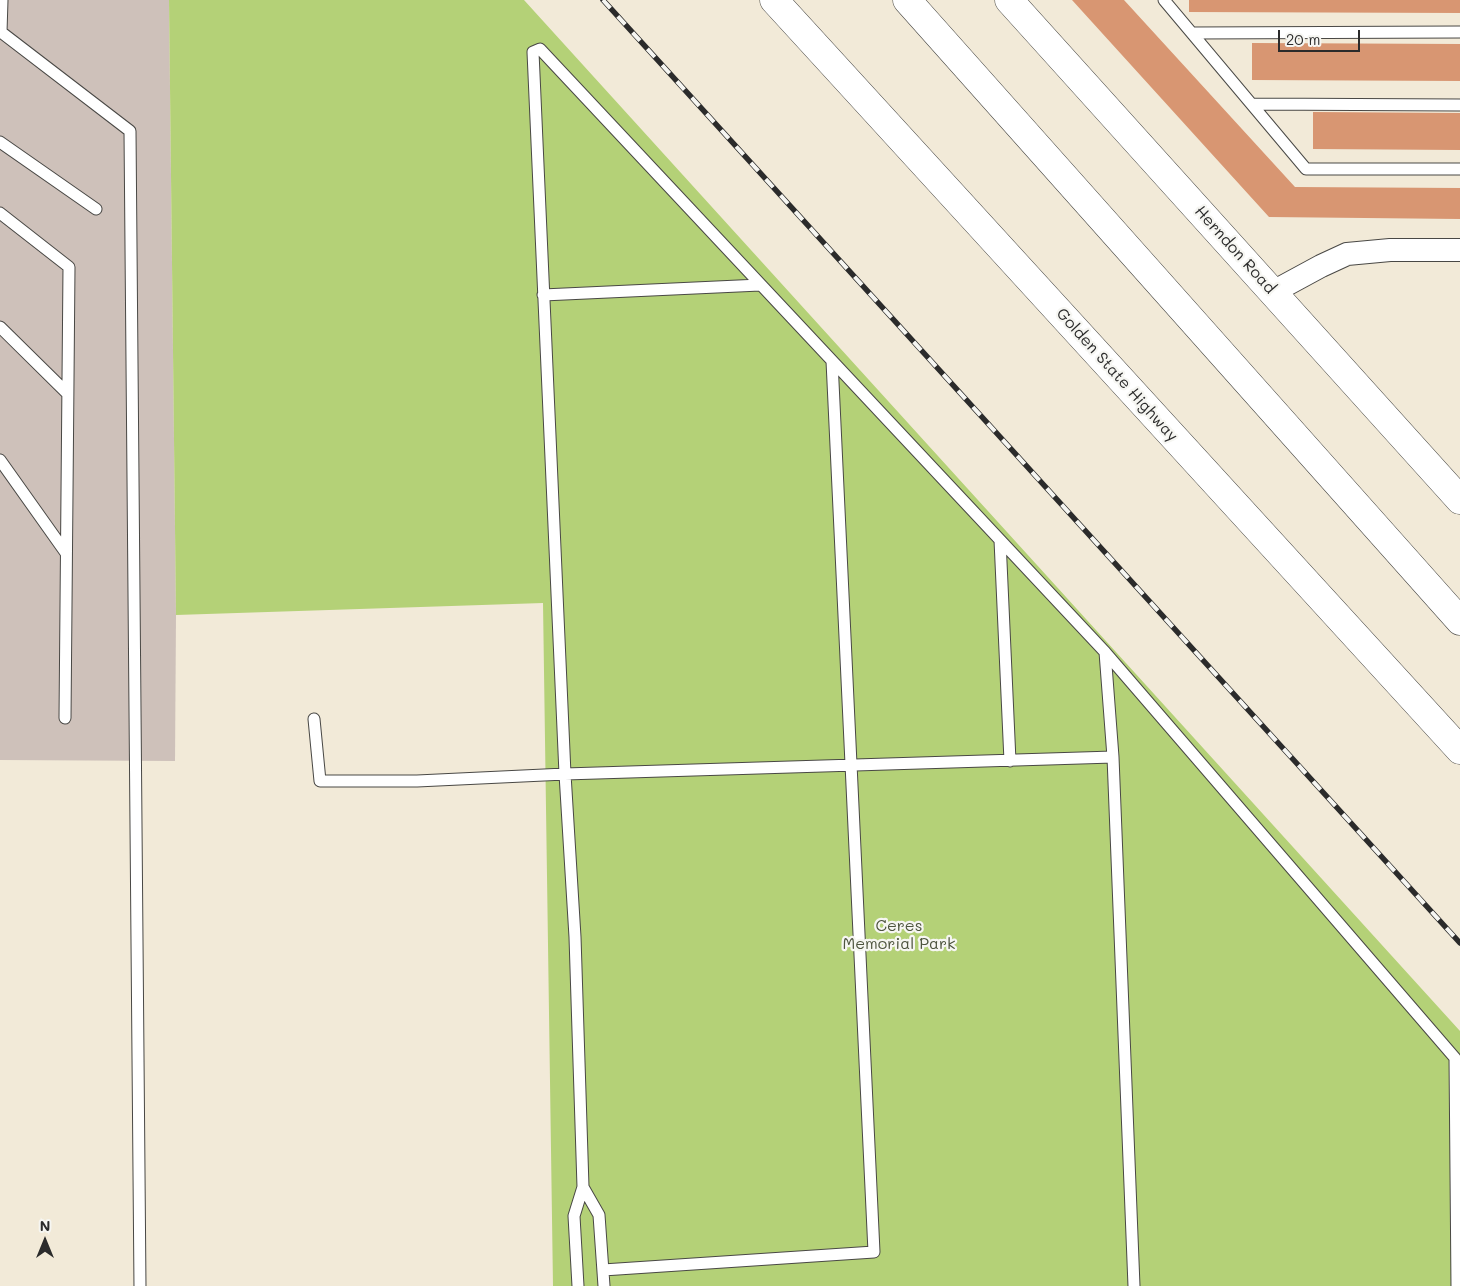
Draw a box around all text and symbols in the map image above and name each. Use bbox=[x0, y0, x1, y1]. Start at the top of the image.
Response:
scale bar bbox=[1280, 20, 1362, 52]
text: 20 m bbox=[1286, 29, 1320, 49]
street label: Herndon Road bbox=[1191, 202, 1279, 298]
street label: Golden State Highway bbox=[1052, 304, 1182, 446]
park label: Ceres Memorial Park bbox=[842, 916, 956, 954]
north arrow bbox=[20, 1216, 70, 1266]
text: N bbox=[40, 1216, 50, 1235]

